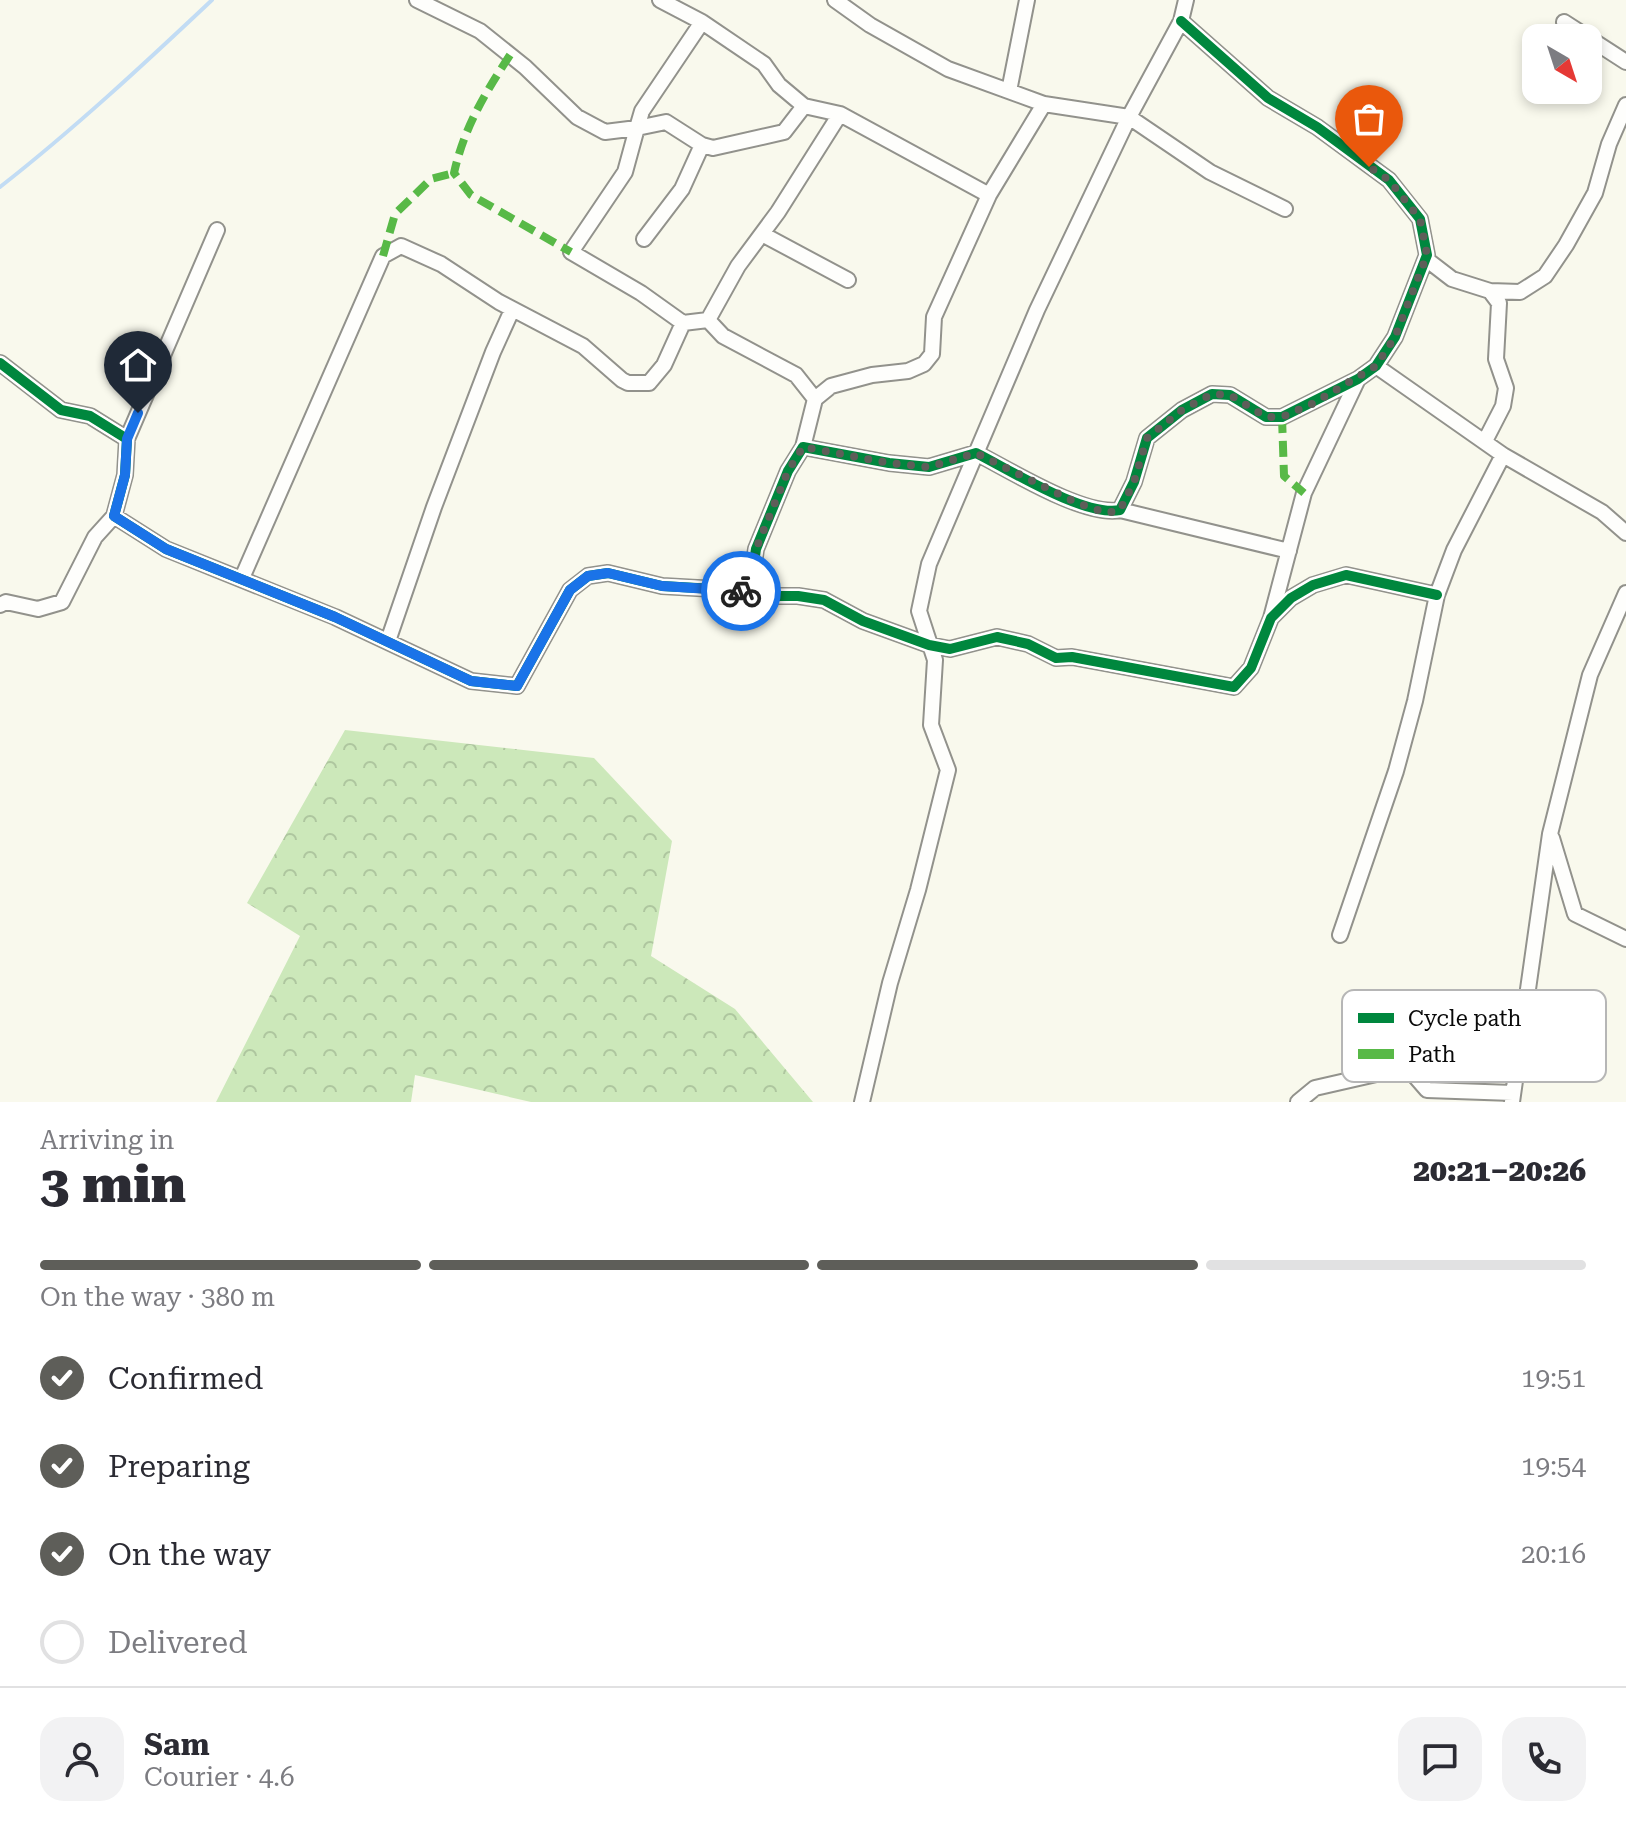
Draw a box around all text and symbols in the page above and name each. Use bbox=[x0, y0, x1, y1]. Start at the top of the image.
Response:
north arrow bbox=[1522, 24, 1602, 104]
map controls bbox=[1522, 24, 1602, 104]
pin bbox=[1335, 85, 1403, 167]
icon: bag bbox=[1347, 97, 1391, 141]
pin bbox=[104, 331, 172, 413]
icon: home bbox=[116, 343, 160, 387]
courier bbox=[701, 551, 781, 631]
icon: bike bbox=[719, 569, 763, 613]
legend bbox=[1342, 990, 1606, 1082]
text: Cycle path bbox=[1408, 1006, 1522, 1031]
text: Path bbox=[1408, 1042, 1456, 1067]
text: Arriving in bbox=[40, 1125, 174, 1155]
text: 20:21–20:26 bbox=[1413, 1153, 1586, 1188]
text: 3 min bbox=[40, 1154, 186, 1215]
text: On the way · 380 m bbox=[40, 1282, 275, 1312]
icon: check bbox=[40, 1356, 84, 1400]
text: Confirmed bbox=[108, 1361, 263, 1396]
text: 19:51 bbox=[1521, 1363, 1586, 1393]
icon: check bbox=[40, 1444, 84, 1488]
text: Preparing bbox=[108, 1449, 250, 1484]
text: 19:54 bbox=[1521, 1451, 1586, 1481]
icon: check bbox=[40, 1532, 84, 1576]
text: On the way bbox=[108, 1537, 271, 1572]
text: 20:16 bbox=[1521, 1539, 1586, 1569]
text: Delivered bbox=[108, 1625, 247, 1660]
button: person bbox=[40, 1717, 124, 1801]
button: chat bbox=[1398, 1717, 1482, 1801]
button: phone bbox=[1502, 1717, 1586, 1801]
text: Sam bbox=[144, 1727, 210, 1762]
text: Courier · 4.6 bbox=[144, 1762, 294, 1792]

